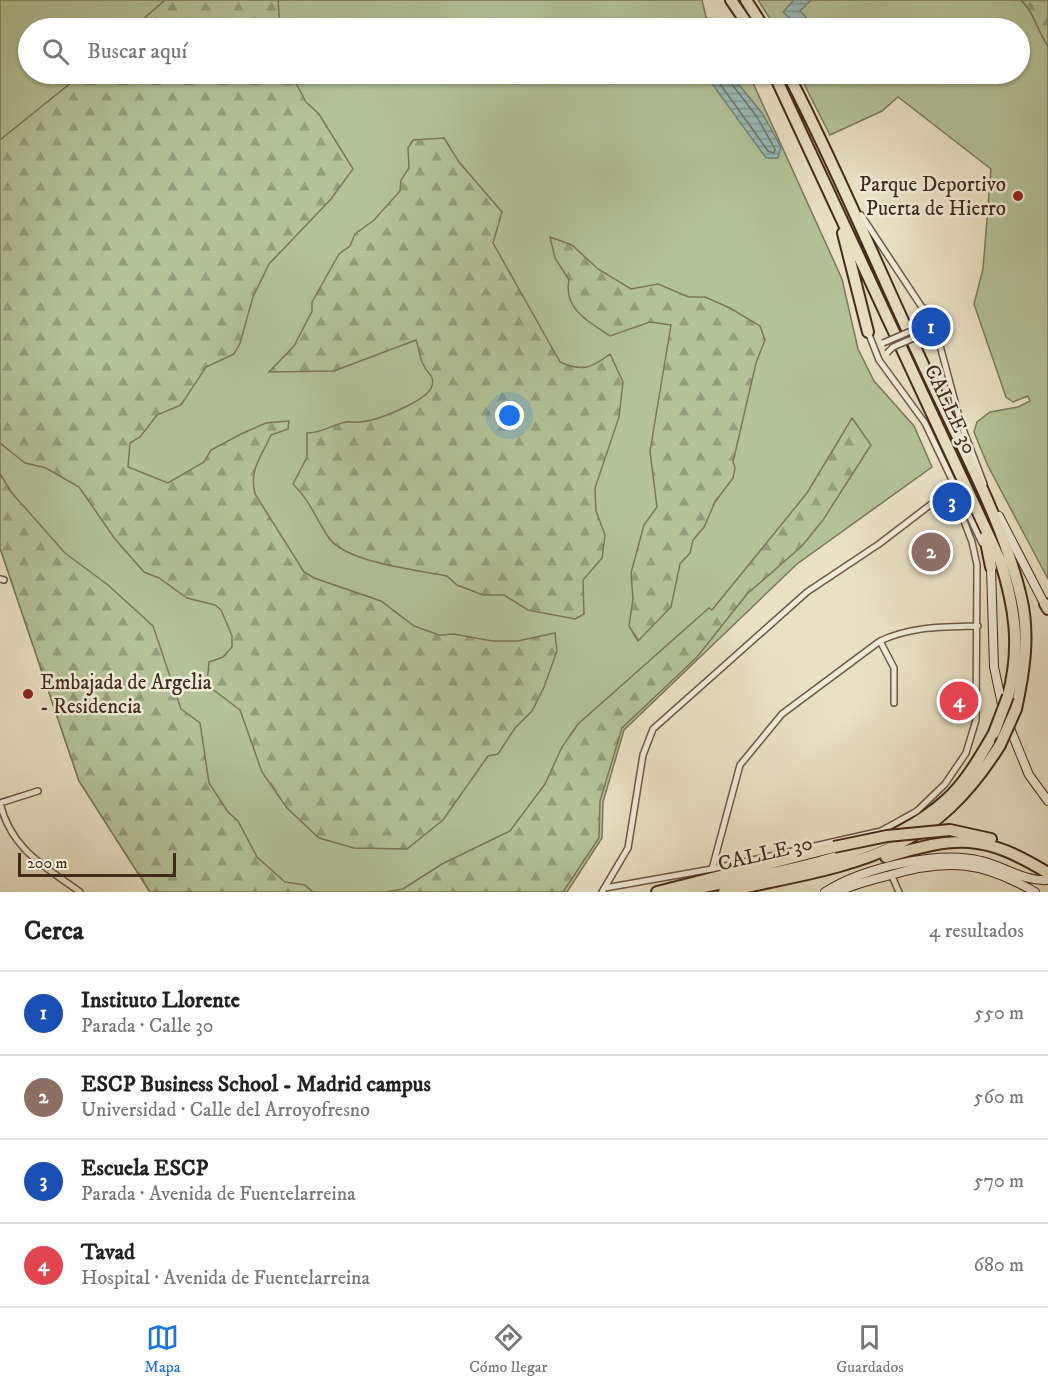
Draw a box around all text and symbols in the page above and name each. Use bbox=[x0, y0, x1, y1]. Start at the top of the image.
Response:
search box bbox=[18, 18, 1030, 84]
icon: search bbox=[39, 35, 72, 68]
text: Buscar aquí bbox=[87, 38, 187, 65]
place label: Parque Deportivo Puerta de Hierro bbox=[859, 172, 1006, 222]
marker: Parque Deportivo Puerta de Hierro bbox=[1011, 189, 1025, 203]
pin: 1 bbox=[912, 304, 950, 350]
street label: CALLE 30 bbox=[918, 360, 982, 458]
your location bbox=[495, 401, 524, 430]
pin: 3 bbox=[932, 480, 972, 524]
pin: 2 bbox=[912, 530, 950, 574]
place label: Embajada de Argelia - Residencia bbox=[40, 670, 212, 720]
pin: 4 bbox=[940, 678, 978, 724]
marker: Embajada de Argelia - Residencia bbox=[21, 687, 35, 701]
street label: CALLE 30 bbox=[715, 830, 815, 877]
scale bar bbox=[18, 850, 176, 878]
text: 200 m bbox=[27, 853, 68, 873]
text: Cerca bbox=[24, 915, 84, 948]
text: 4 resultados bbox=[929, 919, 1024, 944]
text: Instituto Llorente bbox=[81, 987, 240, 1014]
text: 1 bbox=[40, 1001, 47, 1026]
text: 550 m bbox=[974, 1001, 1024, 1026]
text: Parada · Calle 30 bbox=[81, 1014, 213, 1039]
text: ESCP Business School - Madrid campus bbox=[81, 1071, 431, 1098]
text: 2 bbox=[39, 1085, 48, 1110]
text: 560 m bbox=[974, 1085, 1024, 1110]
text: Universidad · Calle del Arroyofresno bbox=[81, 1098, 370, 1123]
text: Escuela ESCP bbox=[81, 1155, 208, 1182]
text: 3 bbox=[40, 1169, 47, 1194]
text: 570 m bbox=[973, 1169, 1024, 1194]
text: Parada · Avenida de Fuentelarreina bbox=[81, 1182, 356, 1207]
text: Tavad bbox=[81, 1239, 135, 1266]
text: 4 bbox=[38, 1253, 49, 1278]
text: 680 m bbox=[974, 1253, 1024, 1278]
text: Hospital · Avenida de Fuentelarreina bbox=[81, 1266, 370, 1291]
tab: Mapa bbox=[144, 1321, 181, 1377]
tab: Cómo llegar bbox=[469, 1321, 548, 1377]
tab: Guardados bbox=[836, 1321, 904, 1377]

